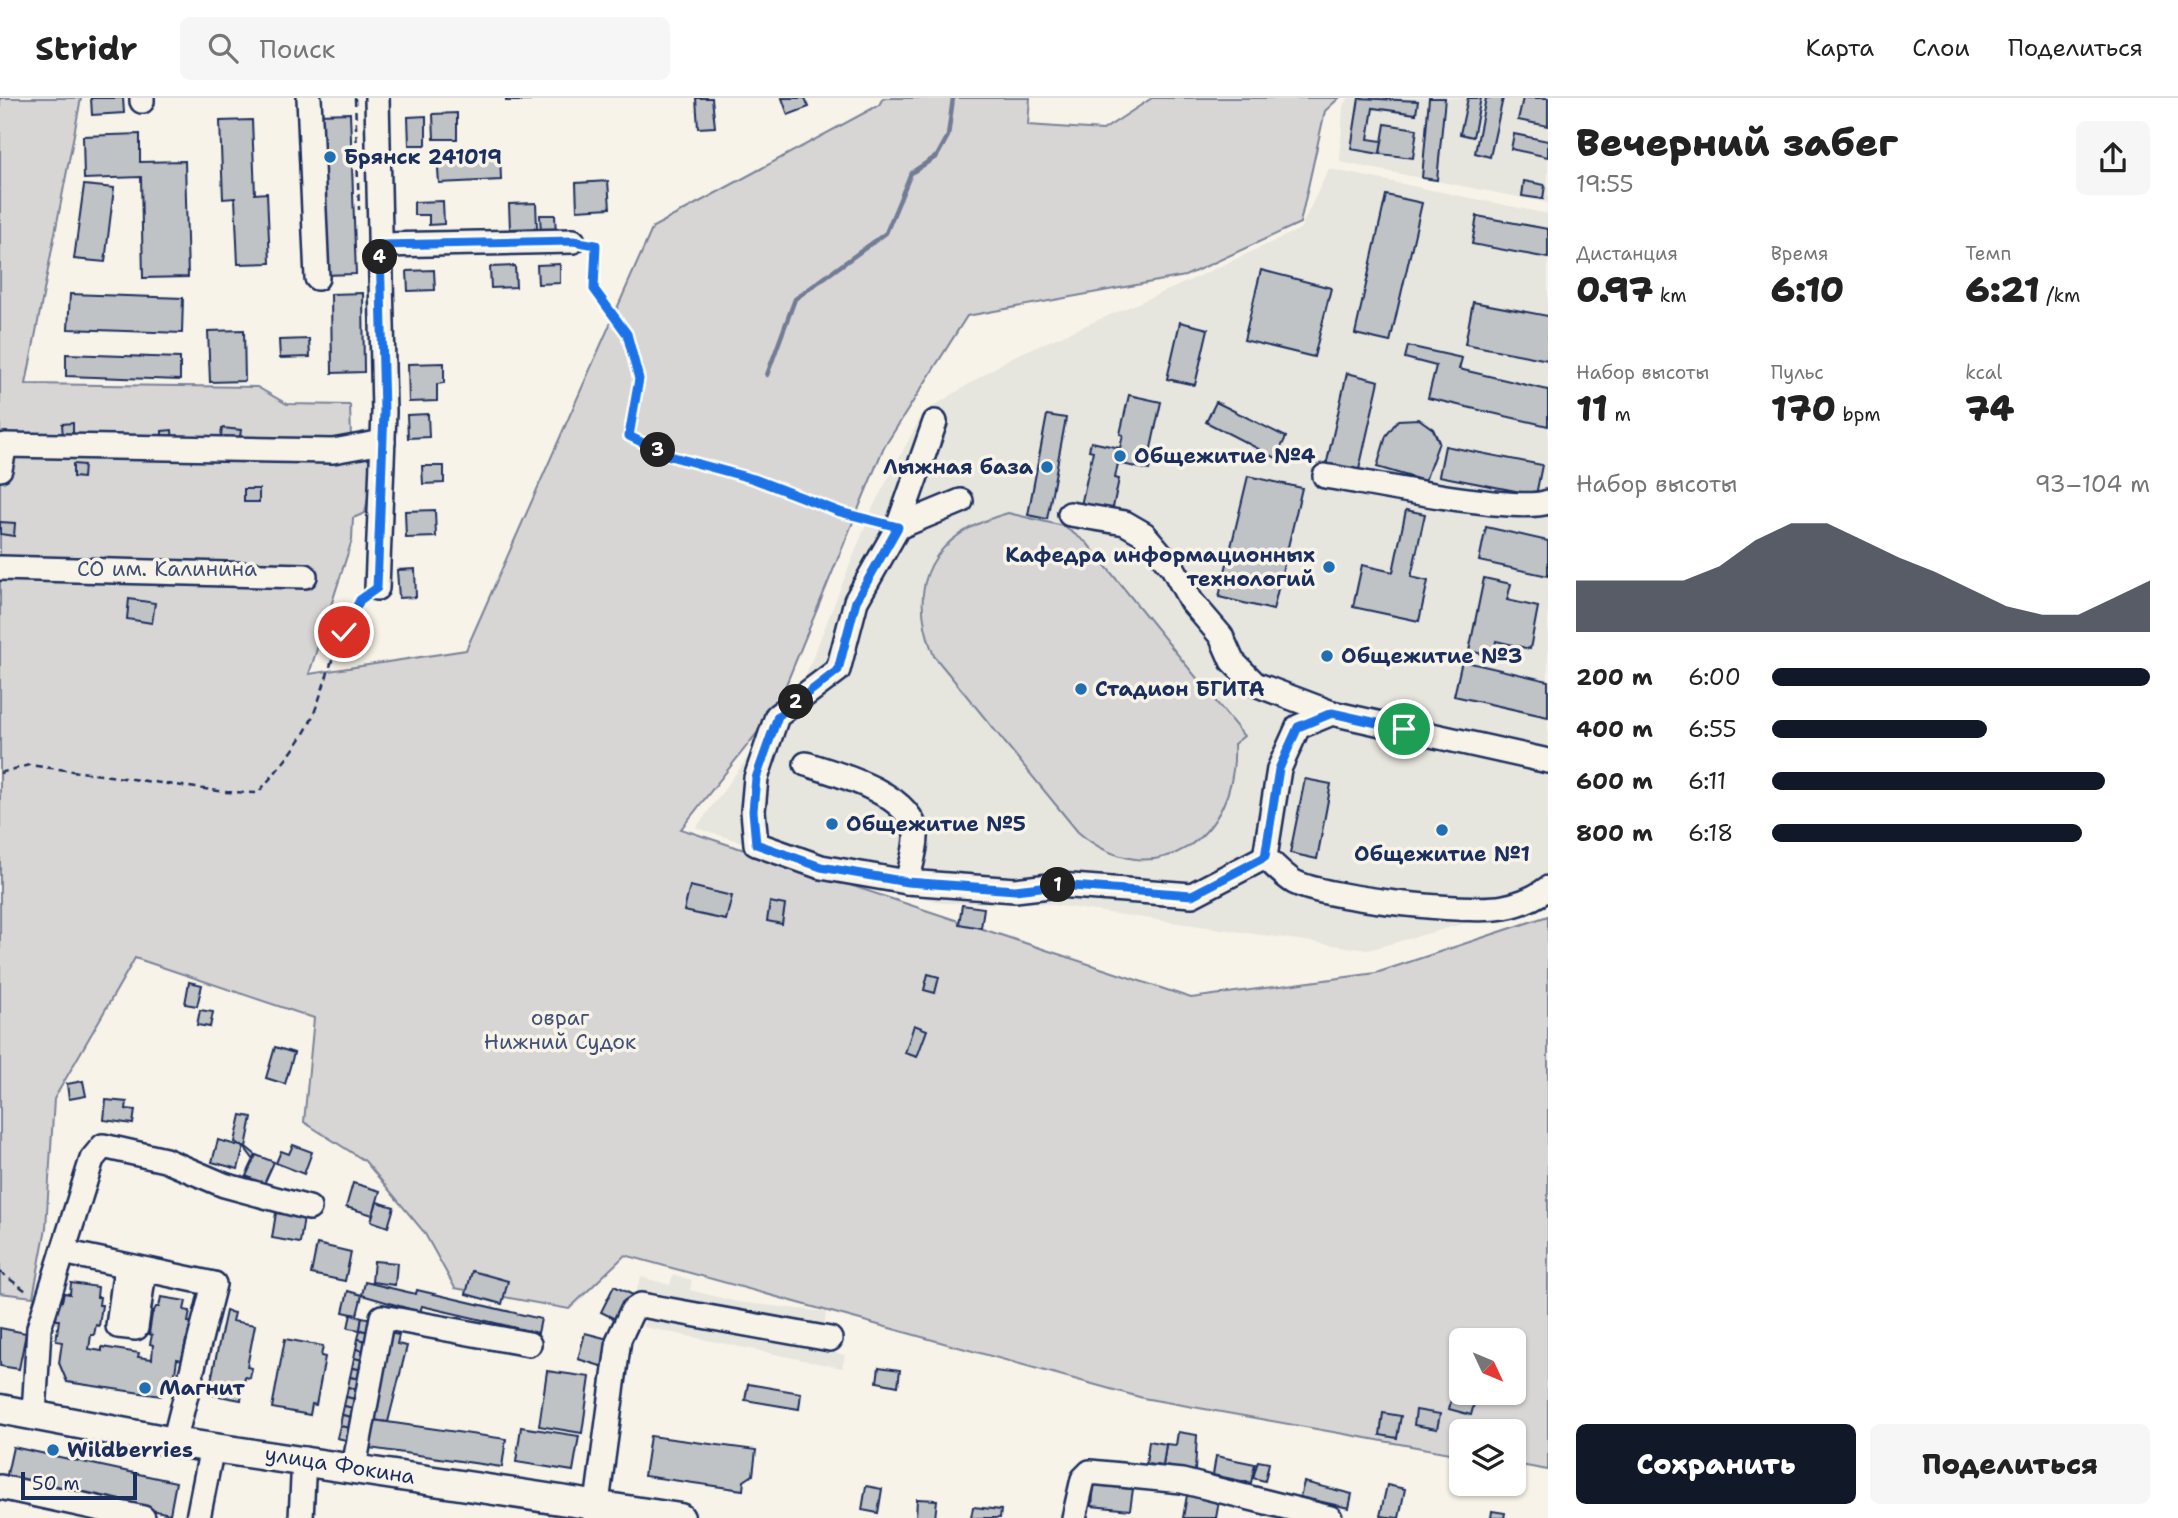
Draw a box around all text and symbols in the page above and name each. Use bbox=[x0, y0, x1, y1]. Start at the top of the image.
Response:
search box bbox=[180, 17, 670, 80]
text: Stridr bbox=[35, 26, 138, 71]
icon: search bbox=[204, 29, 242, 67]
text: Поиск bbox=[260, 31, 335, 66]
text: Карта bbox=[1806, 32, 1874, 64]
text: Слои bbox=[1912, 32, 1970, 64]
text: Поделиться bbox=[2008, 32, 2143, 64]
text: Вечерний забег bbox=[1576, 117, 1898, 168]
button: share bbox=[2076, 121, 2150, 195]
place label: Брянск 241019 bbox=[344, 143, 502, 171]
marker: Брянск 241019 bbox=[322, 149, 338, 165]
text: 19:55 bbox=[1576, 169, 1634, 199]
pin: 4 bbox=[362, 240, 398, 274]
text: Дистанция bbox=[1576, 241, 1678, 266]
text: Время bbox=[1771, 241, 1829, 266]
text: Темп bbox=[1965, 241, 2011, 266]
text: 4 bbox=[373, 244, 386, 269]
text: 0.97 bbox=[1576, 266, 1653, 313]
text: 6:10 bbox=[1771, 266, 1844, 313]
text: 6:21 bbox=[1965, 266, 2040, 313]
text: km bbox=[1653, 283, 1687, 308]
text: /km bbox=[2040, 283, 2080, 308]
text: Набор высоты bbox=[1576, 360, 1709, 385]
text: Пульс bbox=[1771, 360, 1824, 385]
text: kcal bbox=[1965, 360, 2002, 385]
text: 11 bbox=[1576, 385, 1608, 432]
text: 170 bbox=[1771, 385, 1836, 432]
text: 74 bbox=[1965, 385, 2014, 432]
text: m bbox=[1608, 402, 1631, 427]
text: bpm bbox=[1836, 402, 1881, 427]
pin: 3 bbox=[640, 432, 676, 468]
text: 3 bbox=[651, 437, 664, 462]
place label: Общежитие №4 bbox=[1134, 442, 1316, 470]
marker: Общежитие №4 bbox=[1112, 448, 1128, 464]
place label: Лыжная база bbox=[883, 453, 1034, 481]
marker: Лыжная база bbox=[1039, 459, 1055, 475]
text: Набор высоты bbox=[1576, 469, 1737, 499]
text: 93–104 m bbox=[2035, 469, 2150, 499]
place label: Кафедра информационных технологий bbox=[1005, 541, 1315, 593]
park label: СО им. Калинина bbox=[77, 555, 257, 583]
marker: Кафедра информационных технологий bbox=[1321, 559, 1337, 575]
pin bbox=[314, 602, 374, 662]
icon: check bbox=[325, 613, 363, 651]
place label: Общежитие №3 bbox=[1341, 642, 1522, 670]
marker: Общежитие №3 bbox=[1319, 648, 1335, 664]
text: 200 m bbox=[1576, 662, 1653, 692]
text: 6:00 bbox=[1688, 662, 1741, 692]
place label: Стадион БГИТА bbox=[1095, 675, 1265, 703]
marker: Стадион БГИТА bbox=[1073, 681, 1089, 697]
pin: 2 bbox=[778, 684, 814, 720]
text: 2 bbox=[789, 689, 802, 714]
pin bbox=[1374, 699, 1434, 759]
icon: arrive bbox=[1385, 710, 1423, 748]
text: 400 m bbox=[1576, 714, 1653, 744]
text: 6:55 bbox=[1688, 714, 1737, 744]
text: 600 m bbox=[1576, 766, 1653, 796]
text: 6:11 bbox=[1688, 766, 1726, 796]
place label: Общежитие №5 bbox=[846, 810, 1026, 838]
marker: Общежитие №5 bbox=[824, 816, 840, 832]
text: 800 m bbox=[1576, 818, 1653, 848]
text: 6:18 bbox=[1688, 818, 1733, 848]
marker: Общежитие №1 bbox=[1434, 822, 1450, 838]
place label: Общежитие №1 bbox=[1354, 840, 1530, 868]
pin: 1 bbox=[1040, 868, 1076, 902]
text: 1 bbox=[1053, 872, 1062, 897]
park label: овраг Нижний Судок bbox=[484, 1004, 636, 1056]
north arrow bbox=[1449, 1328, 1526, 1405]
map controls bbox=[1449, 1328, 1526, 1496]
place label: Магнит bbox=[159, 1374, 245, 1402]
marker: Магнит bbox=[137, 1380, 153, 1396]
button: layers bbox=[1449, 1419, 1526, 1496]
button: Сохранить bbox=[1576, 1424, 1856, 1504]
button: Поделиться bbox=[1870, 1424, 2150, 1504]
place label: Wildberries bbox=[67, 1436, 193, 1464]
street label: улица Фокина bbox=[263, 1439, 417, 1491]
marker: Wildberries bbox=[45, 1442, 61, 1458]
scale bar bbox=[21, 1469, 136, 1501]
text: 50 m bbox=[32, 1471, 80, 1496]

